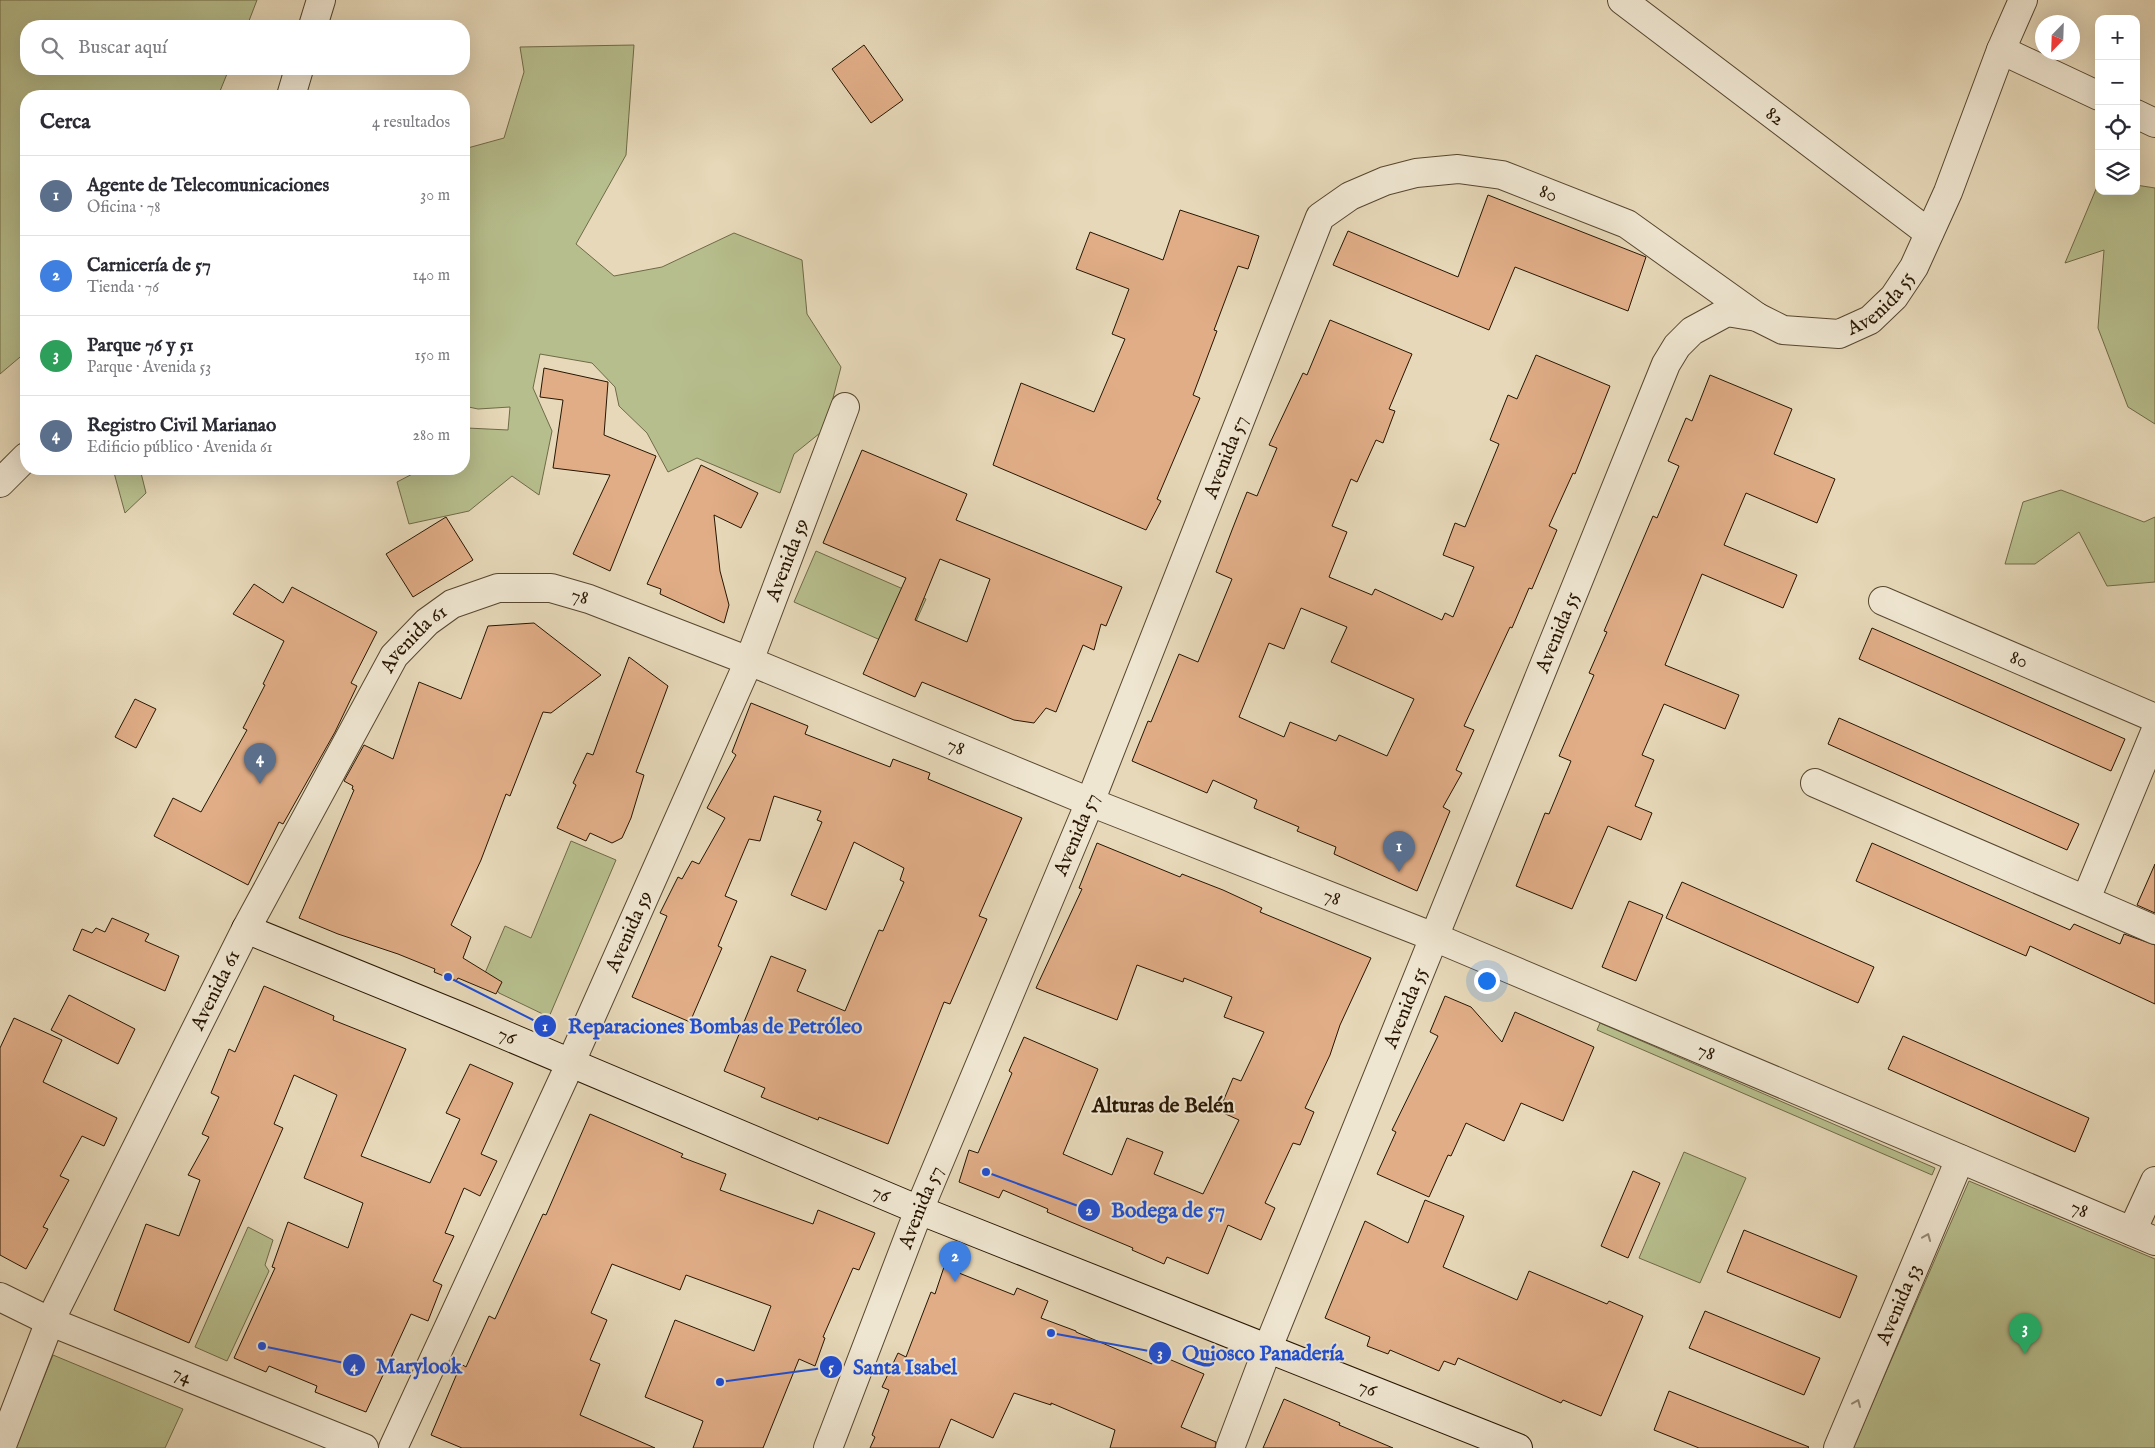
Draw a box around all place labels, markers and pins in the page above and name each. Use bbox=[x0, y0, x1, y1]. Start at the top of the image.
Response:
pin: 4 bbox=[244, 743, 276, 784]
pin: 1 bbox=[1383, 831, 1415, 872]
callout: Reparaciones Bombas de Petróleo bbox=[533, 1008, 872, 1044]
callout: Bodega de 57 bbox=[1076, 1192, 1235, 1228]
pin: 2 bbox=[939, 1241, 971, 1282]
pin: 3 bbox=[2009, 1313, 2041, 1354]
callout: Quiosco Panadería bbox=[1147, 1335, 1354, 1371]
callout: Marylook bbox=[341, 1347, 472, 1383]
callout: Santa Isabel bbox=[818, 1349, 967, 1385]

